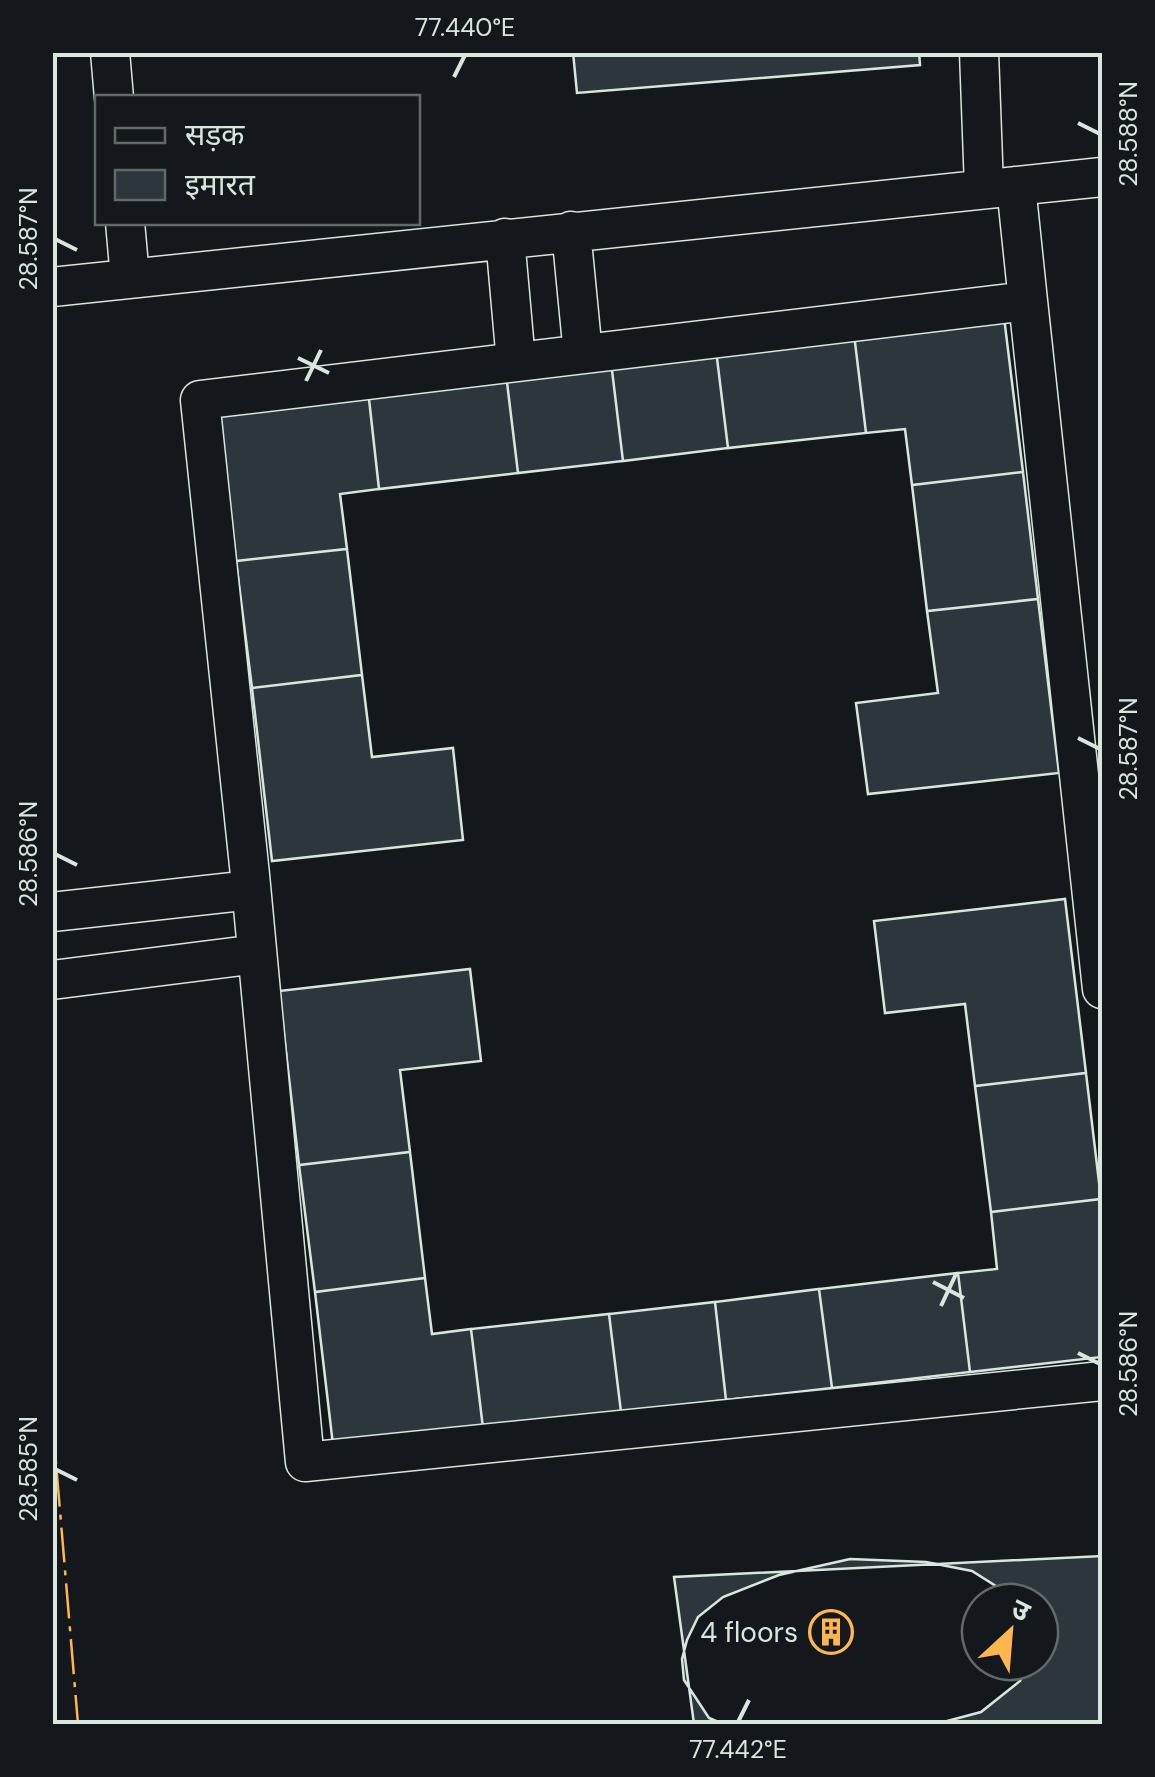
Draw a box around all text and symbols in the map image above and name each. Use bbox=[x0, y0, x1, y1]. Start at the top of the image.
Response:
text: 77.440°E bbox=[415, 11, 515, 44]
text: 28.588°N bbox=[1112, 81, 1145, 187]
legend bbox=[95, 95, 420, 225]
text: सड़क bbox=[185, 115, 245, 154]
text: इमारत bbox=[185, 165, 256, 204]
text: 28.587°N bbox=[12, 187, 45, 291]
text: 28.587°N bbox=[1112, 697, 1145, 801]
text: 28.586°N bbox=[12, 801, 45, 907]
text: 28.586°N bbox=[1112, 1311, 1145, 1417]
text: 28.585°N bbox=[12, 1416, 45, 1522]
north arrow bbox=[960, 1582, 1060, 1682]
text: उ bbox=[1005, 1590, 1037, 1630]
building icon: 4 floors bbox=[808, 1609, 854, 1655]
place label: 4 floors bbox=[700, 1614, 798, 1651]
text: 77.442°E bbox=[689, 1733, 787, 1766]

